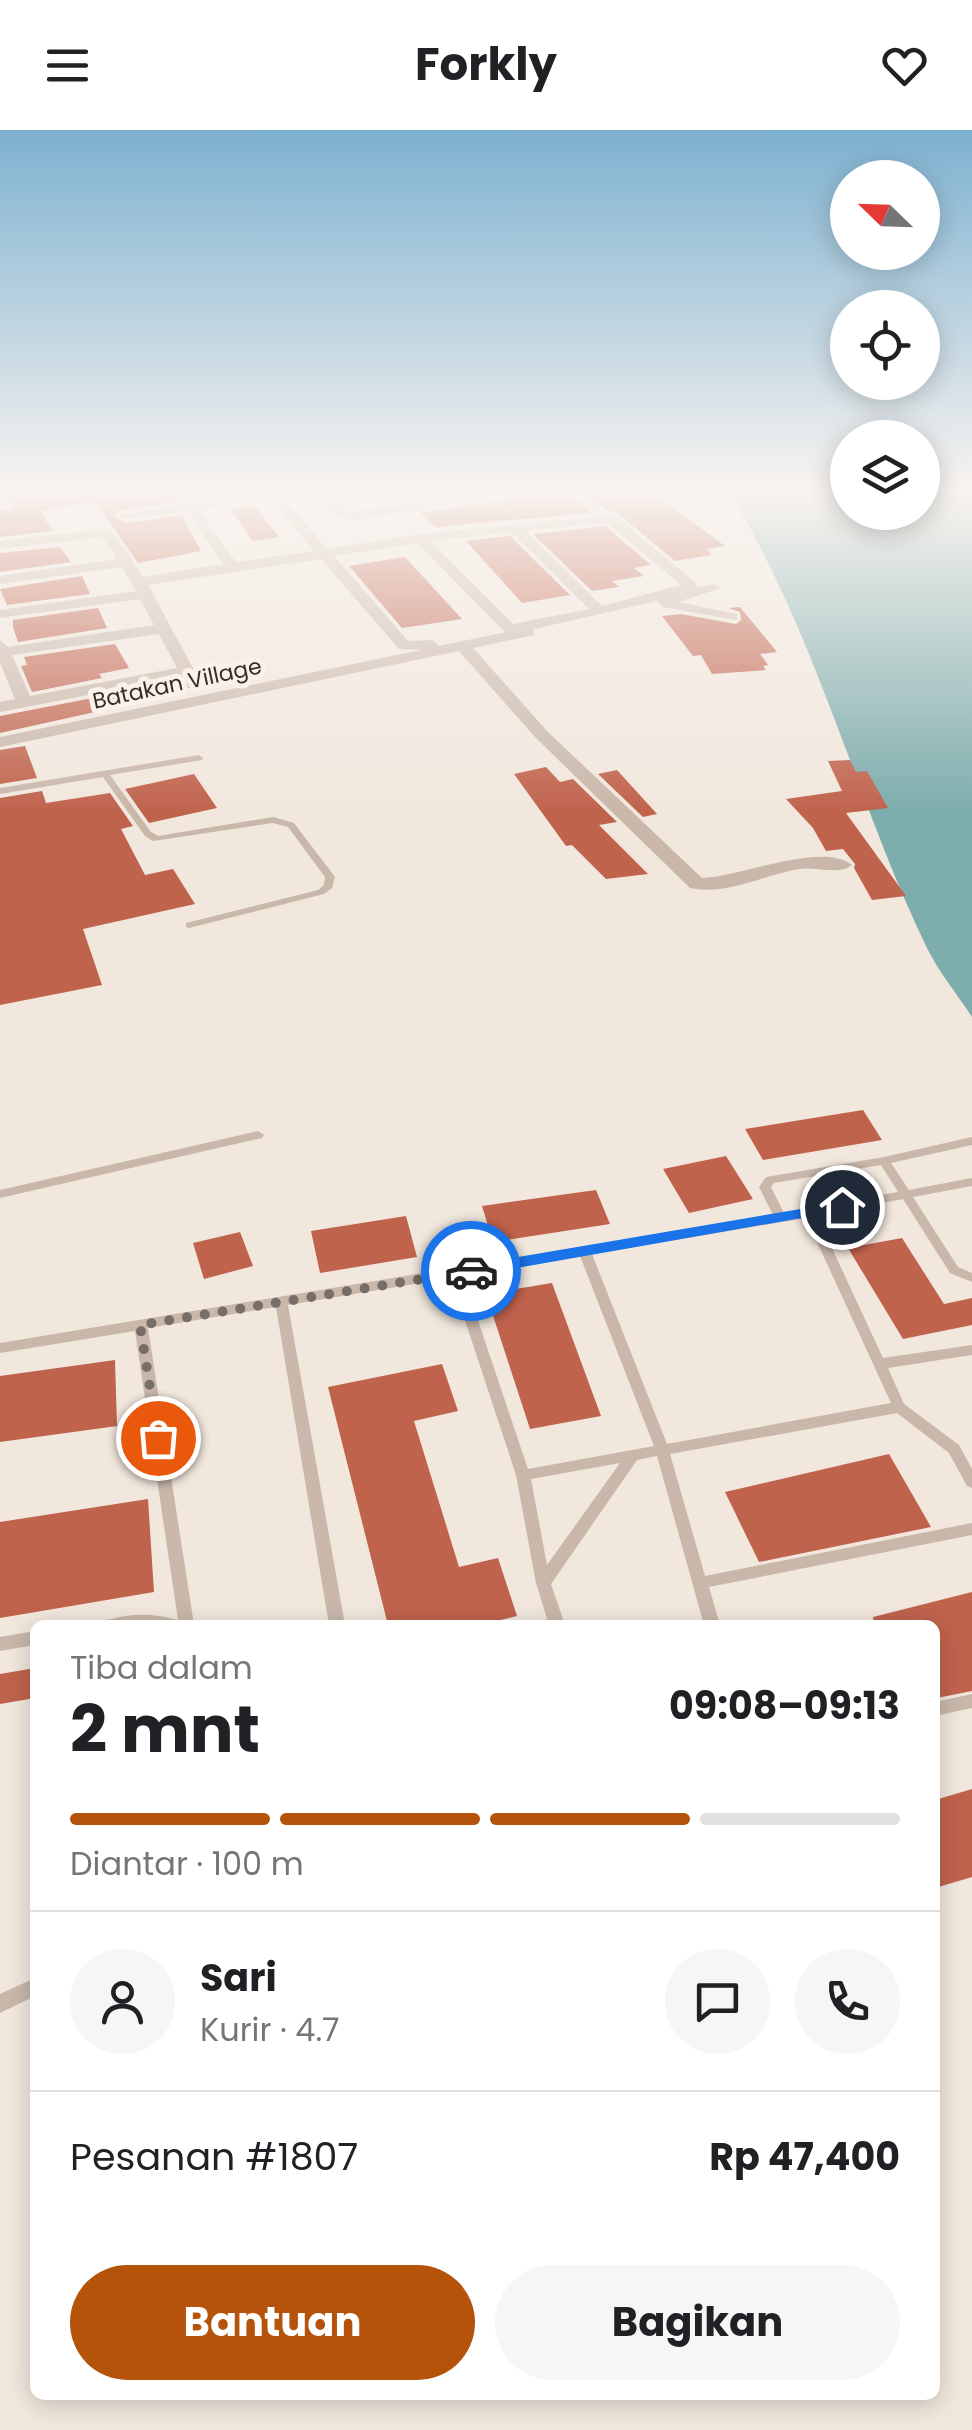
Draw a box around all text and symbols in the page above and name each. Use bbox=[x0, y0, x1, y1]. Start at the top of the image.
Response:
text: Forkly bbox=[415, 33, 557, 96]
icon: menu bbox=[40, 38, 95, 93]
icon: heart bbox=[877, 38, 932, 93]
north arrow bbox=[830, 160, 940, 270]
map controls bbox=[830, 160, 940, 530]
button: locate bbox=[830, 290, 940, 400]
button: layers bbox=[830, 420, 940, 530]
street label: Batakan Village bbox=[90, 650, 264, 717]
pin bbox=[800, 1165, 885, 1250]
icon: home bbox=[815, 1180, 870, 1235]
courier bbox=[421, 1221, 521, 1321]
icon: car bbox=[444, 1244, 499, 1299]
pin bbox=[116, 1396, 201, 1481]
icon: bag bbox=[131, 1411, 186, 1466]
text: Tiba dalam bbox=[70, 1645, 253, 1690]
text: 09:08–09:13 bbox=[669, 1679, 900, 1732]
text: 2 mnt bbox=[70, 1684, 260, 1775]
text: Diantar · 100 m bbox=[70, 1841, 304, 1886]
button: person bbox=[70, 1949, 175, 2054]
button: chat bbox=[665, 1949, 770, 2054]
button: phone bbox=[795, 1949, 900, 2054]
text: Sari bbox=[200, 1951, 277, 2004]
text: Kurir · 4.7 bbox=[200, 2007, 340, 2052]
text: Pesanan #1807 bbox=[70, 2130, 358, 2183]
text: Rp 47,400 bbox=[709, 2130, 900, 2183]
button: Bantuan bbox=[70, 2265, 475, 2380]
button: Bagikan bbox=[495, 2265, 900, 2380]

